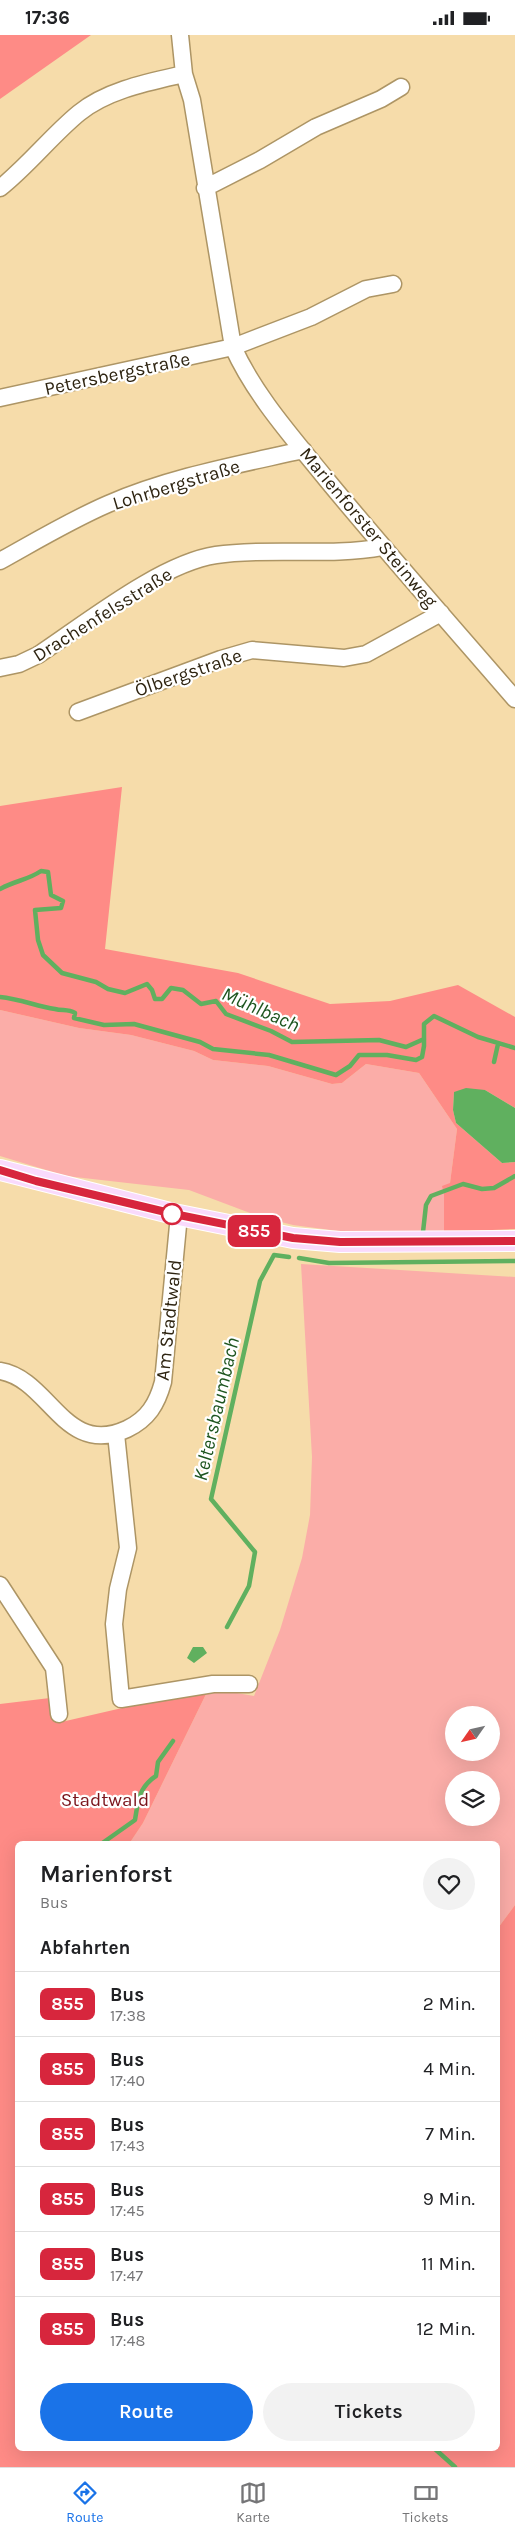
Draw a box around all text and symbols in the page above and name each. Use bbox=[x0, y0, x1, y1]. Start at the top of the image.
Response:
text: 17:36 bbox=[25, 7, 70, 29]
street label: Petersbergstraße bbox=[42, 348, 192, 400]
street label: Marienforster Steinweg bbox=[295, 443, 442, 612]
street label: Lohrbergstraße bbox=[110, 455, 243, 515]
street label: Drachenfelsstraße bbox=[29, 563, 176, 667]
street label: Ölbergstraße bbox=[132, 644, 245, 702]
water label: Mühlbach bbox=[218, 982, 303, 1037]
unlabelled marker bbox=[161, 1203, 183, 1225]
line badge: 855 bbox=[225, 1215, 283, 1247]
text: 855 bbox=[238, 1220, 270, 1242]
street label: Am Stadtwald bbox=[152, 1259, 186, 1382]
water label: Keltersbaumbach bbox=[189, 1335, 244, 1483]
north arrow bbox=[445, 1706, 500, 1761]
map controls bbox=[445, 1706, 500, 1826]
button: layers bbox=[445, 1771, 500, 1826]
park label: Stadtwald bbox=[61, 1789, 149, 1811]
button: heart bbox=[423, 1858, 475, 1910]
text: Marienforst bbox=[40, 1860, 172, 1888]
text: Bus bbox=[40, 1893, 68, 1912]
text: Abfahrten bbox=[40, 1937, 130, 1959]
text: Bus bbox=[110, 1984, 144, 2006]
text: 855 bbox=[51, 1993, 84, 2015]
text: 2 Min. bbox=[423, 1993, 475, 2015]
text: 17:38 bbox=[110, 2006, 146, 2025]
text: Bus bbox=[110, 2049, 144, 2071]
text: 855 bbox=[51, 2058, 84, 2080]
text: 4 Min. bbox=[423, 2058, 475, 2080]
text: 17:40 bbox=[110, 2071, 145, 2090]
text: Bus bbox=[110, 2114, 144, 2136]
text: 855 bbox=[51, 2123, 84, 2145]
text: 7 Min. bbox=[425, 2123, 475, 2145]
text: 17:43 bbox=[110, 2136, 145, 2155]
text: Bus bbox=[110, 2179, 144, 2201]
text: 855 bbox=[51, 2188, 84, 2210]
text: 9 Min. bbox=[423, 2188, 475, 2210]
text: 17:45 bbox=[110, 2201, 144, 2220]
text: Bus bbox=[110, 2244, 144, 2266]
text: 855 bbox=[51, 2253, 84, 2275]
text: 11 Min. bbox=[421, 2253, 475, 2275]
text: 17:47 bbox=[110, 2266, 143, 2285]
text: Bus bbox=[110, 2309, 144, 2331]
text: 855 bbox=[51, 2318, 84, 2340]
text: 12 Min. bbox=[417, 2318, 475, 2340]
text: 17:48 bbox=[110, 2331, 145, 2350]
button: Route bbox=[40, 2383, 253, 2441]
button: Tickets bbox=[263, 2383, 475, 2441]
tab: Route bbox=[66, 2479, 103, 2526]
tab: Karte bbox=[236, 2479, 270, 2526]
tab: Tickets bbox=[403, 2479, 449, 2526]

